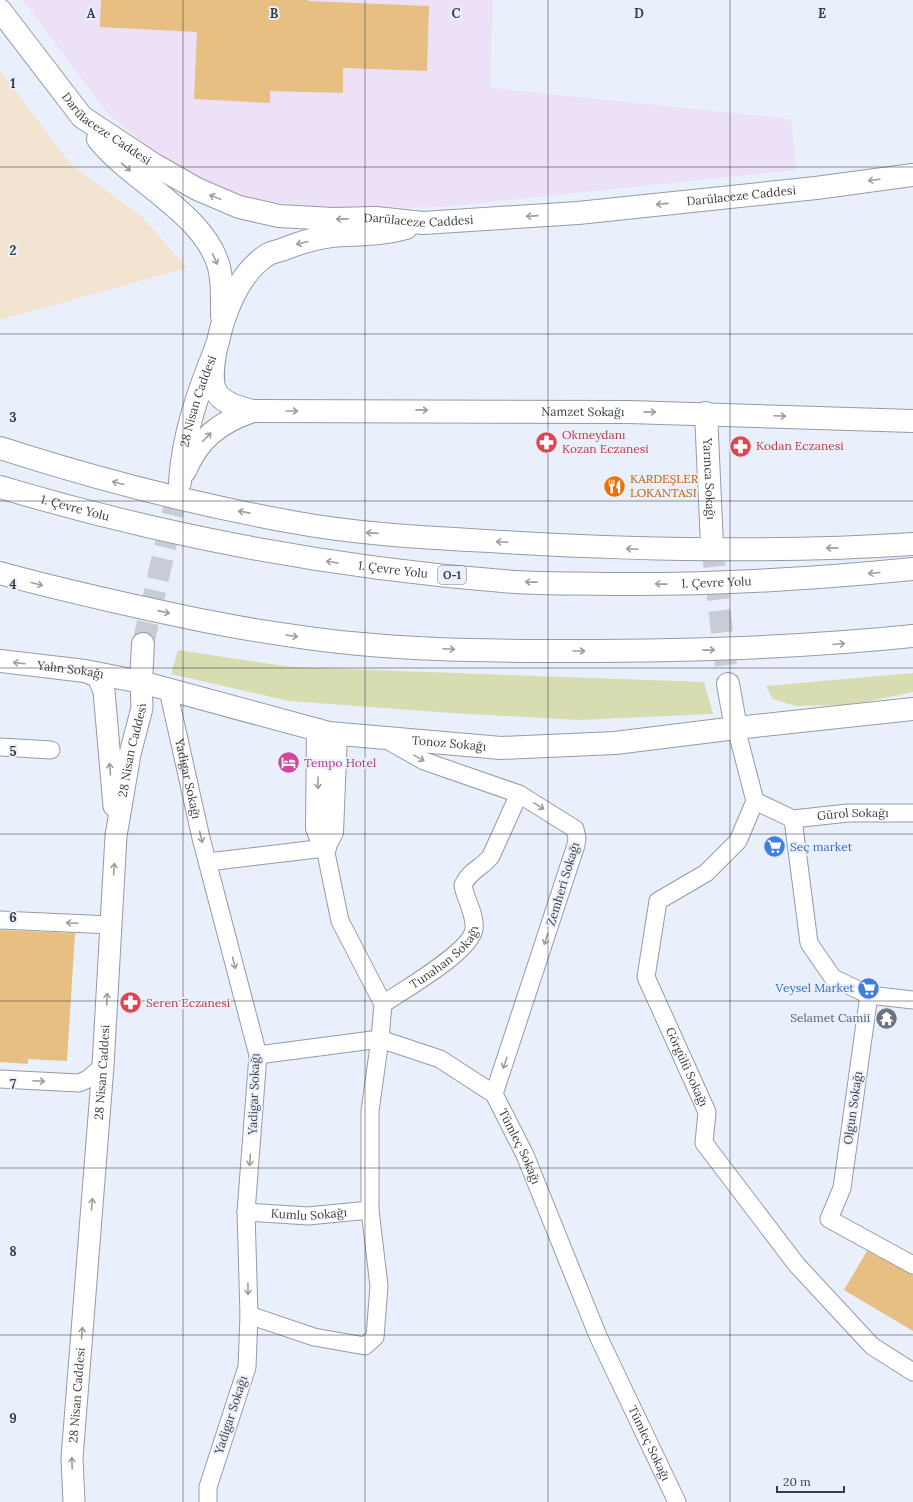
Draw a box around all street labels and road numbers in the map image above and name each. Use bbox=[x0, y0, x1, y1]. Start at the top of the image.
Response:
street label: Darülaceze Caddesi bbox=[59, 89, 154, 168]
street label: Darülaceze Caddesi bbox=[686, 182, 797, 209]
street label: Darülaceze Caddesi bbox=[363, 210, 474, 230]
street label: 28 Nisan Caddesi bbox=[177, 353, 219, 448]
street label: Namzet Sokağı bbox=[541, 404, 624, 419]
street label: Yarınca Sokağı bbox=[700, 437, 719, 520]
street label: 1. Çevre Yolu bbox=[39, 491, 111, 524]
street label: 1. Çevre Yolu bbox=[357, 557, 429, 581]
road number: O-1 bbox=[438, 566, 466, 584]
street label: 1. Çevre Yolu bbox=[681, 573, 752, 591]
street label: Yalın Sokağı bbox=[35, 657, 105, 682]
street label: 28 Nisan Caddesi bbox=[115, 703, 149, 798]
street label: Tonoz Sokağı bbox=[411, 732, 487, 754]
street label: Yadigar Sokağı bbox=[172, 736, 205, 820]
street label: Gürol Sokağı bbox=[816, 805, 889, 823]
street label: Zemheri Sokağı bbox=[543, 840, 582, 928]
street label: Tunahan Sokağı bbox=[407, 926, 481, 992]
street label: 28 Nisan Caddesi bbox=[91, 1024, 112, 1120]
street label: Görgülü Sokağı bbox=[663, 1025, 712, 1109]
street label: Yadigar Sokağı bbox=[245, 1053, 262, 1136]
street label: Olgun Sokağı bbox=[840, 1070, 865, 1146]
street label: Tümleç Sokağı bbox=[496, 1106, 544, 1186]
street label: Kumlu Sokağı bbox=[270, 1204, 348, 1223]
street label: 28 Nisan Caddesi bbox=[65, 1347, 88, 1443]
street label: Yadigar Sokağı bbox=[210, 1374, 250, 1457]
street label: Tümleç Sokağı bbox=[625, 1403, 674, 1483]

